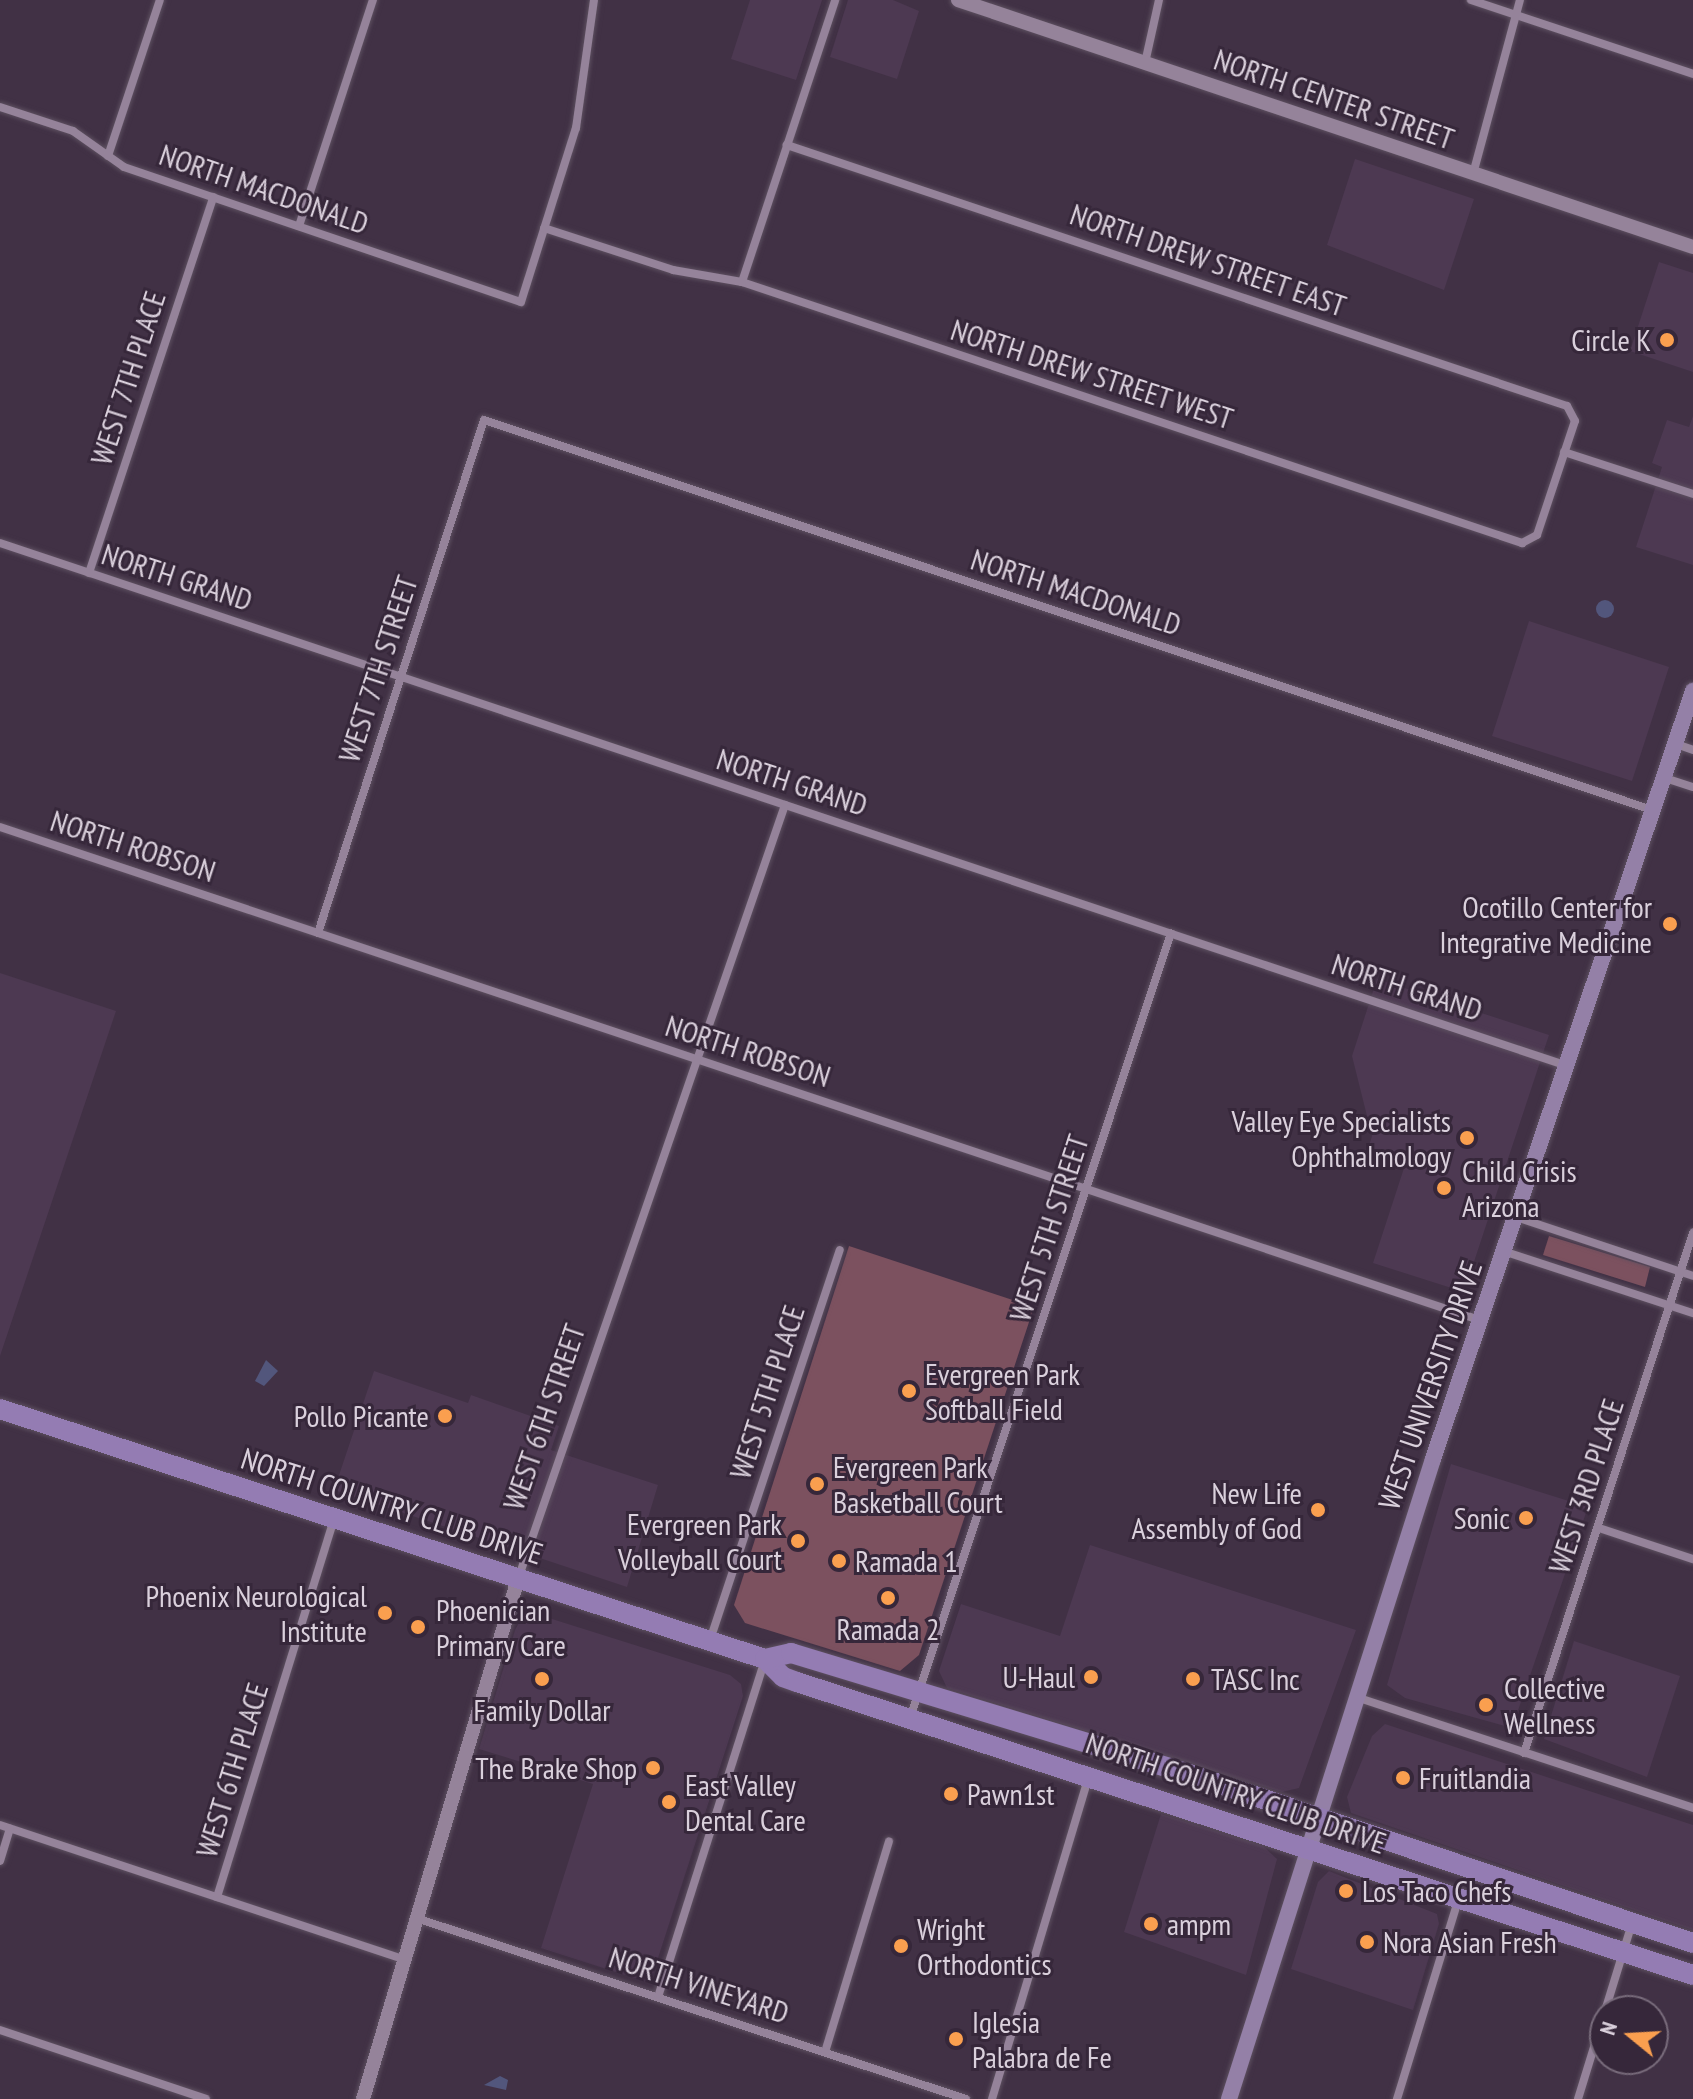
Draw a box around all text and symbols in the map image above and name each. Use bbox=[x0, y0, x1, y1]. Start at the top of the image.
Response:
street label: NORTH CENTER STREET bbox=[1209, 41, 1459, 157]
street label: NORTH MACDONALD bbox=[155, 136, 373, 242]
street label: NORTH DREW STREET EAST bbox=[1065, 196, 1351, 324]
street label: WEST 7TH PLACE bbox=[83, 286, 173, 470]
street label: NORTH DREW STREET WEST bbox=[945, 311, 1239, 437]
place label: Circle K bbox=[1571, 322, 1651, 358]
marker: Circle K bbox=[1658, 331, 1676, 349]
street label: NORTH GRAND bbox=[97, 536, 257, 618]
street label: NORTH MACDONALD bbox=[966, 541, 1186, 643]
street label: WEST 7TH STREET bbox=[331, 571, 425, 767]
street label: NORTH GRAND bbox=[712, 741, 872, 823]
street label: NORTH ROBSON bbox=[46, 802, 220, 890]
place label: Ocotillo Center for Integrative Medicine bbox=[1440, 889, 1652, 960]
marker: Ocotillo Center for Integrative Medicine bbox=[1659, 913, 1681, 935]
street label: NORTH GRAND bbox=[1327, 946, 1487, 1028]
street label: NORTH ROBSON bbox=[661, 1007, 835, 1095]
place label: Valley Eye Specialists Ophthalmology bbox=[1231, 1103, 1451, 1174]
marker: Valley Eye Specialists Ophthalmology bbox=[1458, 1129, 1476, 1147]
street label: WEST 5TH STREET bbox=[1002, 1130, 1096, 1326]
place label: Child Crisis Arizona bbox=[1462, 1153, 1577, 1224]
marker: Child Crisis Arizona bbox=[1433, 1177, 1455, 1199]
street label: WEST UNIVERSITY DRIVE bbox=[1370, 1255, 1490, 1515]
street label: WEST 5TH PLACE bbox=[722, 1300, 812, 1484]
street label: WEST 6TH STREET bbox=[495, 1319, 593, 1515]
place label: Evergreen Park Softball Field bbox=[925, 1356, 1080, 1426]
marker: Evergreen Park Softball Field bbox=[900, 1382, 918, 1400]
street label: WEST 3RD PLACE bbox=[1541, 1394, 1631, 1578]
place label: Pollo Picante bbox=[294, 1398, 429, 1434]
marker: Pollo Picante bbox=[436, 1407, 454, 1425]
street label: NORTH COUNTRY CLUB DRIVE bbox=[236, 1440, 548, 1572]
place label: Evergreen Park Basketball Court bbox=[833, 1449, 1003, 1520]
marker: Evergreen Park Basketball Court bbox=[808, 1475, 826, 1493]
place label: New Life Assembly of God bbox=[1131, 1475, 1302, 1546]
place label: Sonic bbox=[1454, 1500, 1510, 1536]
marker: New Life Assembly of God bbox=[1309, 1501, 1327, 1519]
place label: Evergreen Park Volleyball Court bbox=[618, 1506, 782, 1576]
marker: Sonic bbox=[1517, 1509, 1535, 1527]
marker: Evergreen Park Volleyball Court bbox=[789, 1532, 807, 1550]
place label: Ramada 1 bbox=[855, 1543, 958, 1579]
marker: Ramada 1 bbox=[830, 1552, 848, 1570]
place label: Phoenix Neurological Institute bbox=[145, 1578, 367, 1648]
marker: Ramada 2 bbox=[879, 1589, 897, 1607]
place label: Phoenician Primary Care bbox=[436, 1592, 567, 1662]
marker: Phoenix Neurological Institute bbox=[374, 1602, 396, 1624]
place label: Ramada 2 bbox=[837, 1611, 939, 1647]
marker: Phoenician Primary Care bbox=[407, 1616, 429, 1638]
place label: U-Haul bbox=[1003, 1659, 1075, 1695]
place label: TASC Inc bbox=[1211, 1661, 1301, 1697]
marker: U-Haul bbox=[1082, 1668, 1100, 1686]
marker: TASC Inc bbox=[1182, 1668, 1204, 1690]
marker: Family Dollar bbox=[533, 1670, 551, 1688]
place label: Collective Wellness bbox=[1504, 1670, 1605, 1740]
street label: WEST 6TH PLACE bbox=[188, 1678, 276, 1862]
place label: Family Dollar bbox=[473, 1692, 611, 1728]
marker: Collective Wellness bbox=[1475, 1694, 1497, 1716]
street label: NORTH COUNTRY CLUB DRIVE bbox=[1081, 1725, 1391, 1861]
place label: The Brake Shop bbox=[475, 1750, 637, 1786]
marker: The Brake Shop bbox=[644, 1759, 662, 1777]
place label: Fruitlandia bbox=[1419, 1760, 1531, 1796]
place label: East Valley Dental Care bbox=[685, 1767, 806, 1838]
marker: Fruitlandia bbox=[1394, 1769, 1412, 1787]
place label: Pawn1st bbox=[967, 1776, 1054, 1812]
marker: Pawn1st bbox=[942, 1785, 960, 1803]
marker: East Valley Dental Care bbox=[660, 1793, 678, 1811]
place label: Los Taco Chefs bbox=[1362, 1873, 1512, 1909]
marker: Los Taco Chefs bbox=[1337, 1882, 1355, 1900]
place label: ampm bbox=[1167, 1906, 1231, 1942]
place label: Wright Orthodontics bbox=[917, 1911, 1052, 1982]
marker: ampm bbox=[1142, 1915, 1160, 1933]
place label: Nora Asian Fresh bbox=[1383, 1924, 1557, 1960]
marker: Nora Asian Fresh bbox=[1358, 1933, 1376, 1951]
marker: Wright Orthodontics bbox=[892, 1937, 910, 1955]
street label: NORTH VINEYARD bbox=[604, 1939, 794, 2031]
north arrow bbox=[1589, 1995, 1669, 2075]
place label: Iglesia Palabra de Fe bbox=[972, 2004, 1112, 2074]
text: N bbox=[1593, 2018, 1623, 2038]
marker: Iglesia Palabra de Fe bbox=[947, 2030, 965, 2048]

